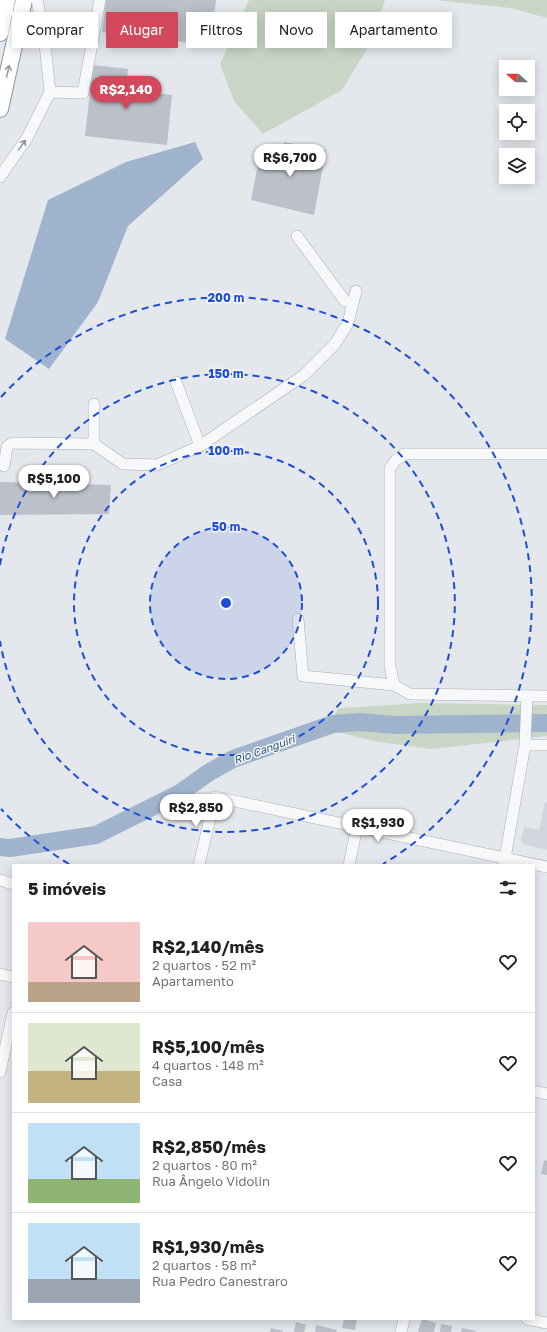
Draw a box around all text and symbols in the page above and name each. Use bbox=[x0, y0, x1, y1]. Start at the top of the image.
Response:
chip: Comprar bbox=[12, 12, 98, 48]
chip: Alugar bbox=[106, 12, 178, 48]
chip: Filtros bbox=[186, 12, 257, 48]
chip: Novo bbox=[265, 12, 327, 48]
chip: Apartamento bbox=[335, 12, 452, 48]
north arrow bbox=[499, 60, 535, 96]
map controls bbox=[499, 60, 535, 184]
one-way arrow bbox=[5, 65, 13, 78]
pin: R$2,140 bbox=[89, 76, 163, 110]
text: R$2,140 bbox=[99, 81, 153, 97]
button: locate bbox=[499, 104, 535, 140]
one-way arrow bbox=[18, 139, 26, 150]
pin: R$6,700 bbox=[253, 144, 327, 178]
button: layers bbox=[499, 148, 535, 184]
text: R$6,700 bbox=[263, 149, 317, 165]
text: 200 m bbox=[208, 290, 244, 305]
text: 150 m bbox=[209, 366, 243, 381]
text: 100 m bbox=[208, 443, 244, 458]
pin: R$5,100 bbox=[17, 465, 91, 499]
text: R$5,100 bbox=[27, 470, 81, 486]
text: 50 m bbox=[212, 519, 240, 534]
centre of rings bbox=[219, 596, 233, 610]
water label: Rio Canguiri bbox=[232, 731, 298, 767]
pin: R$2,850 bbox=[159, 794, 233, 828]
text: R$2,850 bbox=[169, 799, 223, 815]
pin: R$1,930 bbox=[341, 809, 415, 843]
text: R$1,930 bbox=[351, 814, 405, 830]
icon: filters bbox=[497, 877, 519, 899]
text: 5 imóveis bbox=[28, 878, 106, 899]
text: R$2,140/mês bbox=[152, 936, 264, 957]
icon: home bbox=[60, 938, 108, 986]
icon: heart bbox=[497, 951, 519, 973]
text: 2 quartos · 52 m² bbox=[152, 957, 256, 973]
text: Apartamento bbox=[152, 973, 234, 989]
text: R$5,100/mês bbox=[152, 1036, 264, 1057]
icon: home bbox=[60, 1039, 108, 1087]
icon: heart bbox=[497, 1052, 519, 1074]
text: 4 quartos · 148 m² bbox=[152, 1057, 264, 1073]
text: Casa bbox=[152, 1073, 182, 1089]
text: R$2,850/mês bbox=[152, 1136, 266, 1157]
icon: home bbox=[60, 1139, 108, 1187]
icon: heart bbox=[497, 1152, 519, 1174]
text: 2 quartos · 80 m² bbox=[152, 1157, 257, 1173]
text: Rua Ângelo Vidolin bbox=[152, 1173, 270, 1189]
text: R$1,930/mês bbox=[152, 1236, 264, 1257]
icon: home bbox=[60, 1239, 108, 1287]
icon: heart bbox=[497, 1252, 519, 1274]
text: 2 quartos · 58 m² bbox=[152, 1257, 257, 1273]
text: Rua Pedro Canestraro bbox=[152, 1273, 288, 1289]

